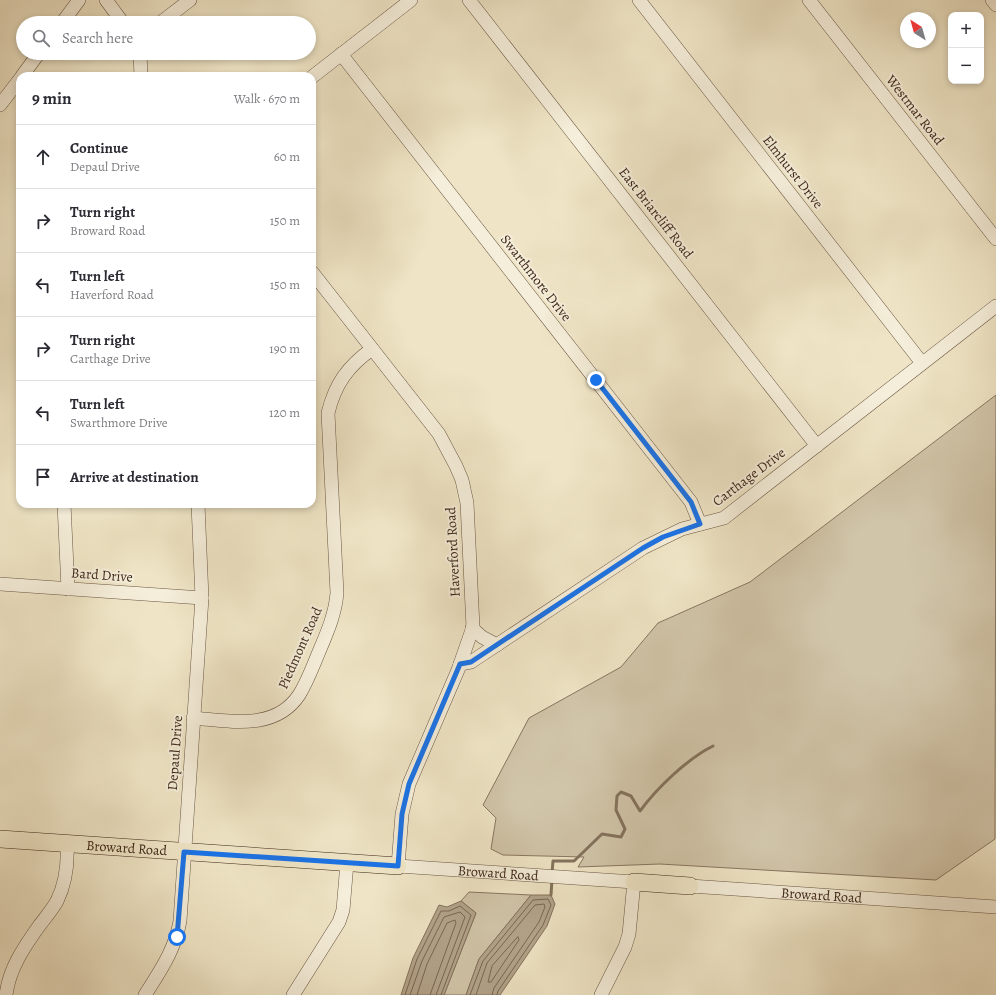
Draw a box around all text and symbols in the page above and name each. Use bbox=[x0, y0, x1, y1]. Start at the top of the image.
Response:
north arrow bbox=[900, 12, 936, 48]
map controls bbox=[948, 12, 984, 84]
button: + bbox=[948, 12, 984, 48]
search box bbox=[16, 16, 316, 60]
icon: search bbox=[30, 27, 52, 49]
text: Search here bbox=[62, 28, 133, 48]
button: − bbox=[948, 48, 984, 84]
street label: Westmar Road bbox=[881, 70, 949, 149]
text: 9 min bbox=[32, 87, 72, 110]
text: Walk · 670 m bbox=[234, 90, 300, 107]
street label: Elmhurst Drive bbox=[758, 131, 828, 213]
text: Continue bbox=[70, 138, 128, 158]
icon: ahead bbox=[32, 146, 54, 168]
text: 60 m bbox=[274, 148, 300, 165]
text: Depaul Drive bbox=[70, 158, 140, 175]
street label: East Briarcliff Road bbox=[614, 163, 698, 263]
text: Turn right bbox=[70, 202, 135, 222]
icon: right bbox=[32, 210, 54, 232]
text: 150 m bbox=[270, 212, 300, 229]
text: Broward Road bbox=[70, 222, 145, 239]
street label: Swarthmore Drive bbox=[496, 231, 576, 325]
text: Turn left bbox=[70, 266, 125, 286]
icon: left bbox=[32, 274, 54, 296]
text: 150 m bbox=[270, 276, 300, 293]
text: Haverford Road bbox=[70, 286, 154, 303]
text: Turn right bbox=[70, 330, 135, 350]
icon: right bbox=[32, 338, 54, 360]
text: 190 m bbox=[269, 340, 300, 357]
text: Carthage Drive bbox=[70, 350, 151, 367]
route end bbox=[587, 371, 605, 389]
text: Turn left bbox=[70, 394, 125, 414]
icon: left bbox=[32, 402, 54, 424]
text: 120 m bbox=[269, 404, 300, 421]
text: Swarthmore Drive bbox=[70, 414, 168, 431]
street label: Carthage Drive bbox=[709, 443, 789, 511]
icon: arrive bbox=[32, 466, 54, 488]
text: Arrive at destination bbox=[70, 467, 199, 487]
street label: Haverford Road bbox=[441, 506, 465, 598]
street label: Bard Drive bbox=[70, 563, 134, 587]
street label: Piedmont Road bbox=[273, 603, 327, 692]
street label: Depaul Drive bbox=[163, 715, 187, 791]
street label: Broward Road bbox=[86, 835, 168, 860]
street label: Broward Road bbox=[457, 861, 540, 885]
street label: Broward Road bbox=[781, 883, 863, 907]
route start bbox=[168, 928, 186, 946]

